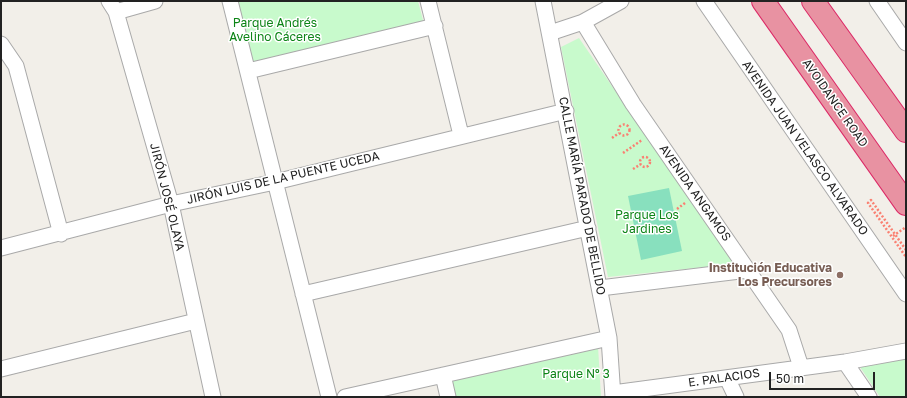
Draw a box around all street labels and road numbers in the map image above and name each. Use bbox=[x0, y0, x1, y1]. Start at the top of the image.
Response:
street label: AVOIDANCE ROAD bbox=[799, 56, 871, 150]
street label: AVENIDA JUAN VELASCO ALVARADO bbox=[739, 58, 871, 238]
street label: CALLE MARÍA PARADO DE BELLIDO bbox=[556, 96, 608, 296]
street label: JIRÓN JOSÉ OLAYA bbox=[147, 142, 187, 252]
street label: AVENIDA ANGAMOS bbox=[656, 142, 734, 244]
street label: JIRÓN LUIS DE LA PUENTE UCEDA bbox=[185, 149, 381, 207]
street label: E. PALACIOS bbox=[687, 366, 761, 390]

